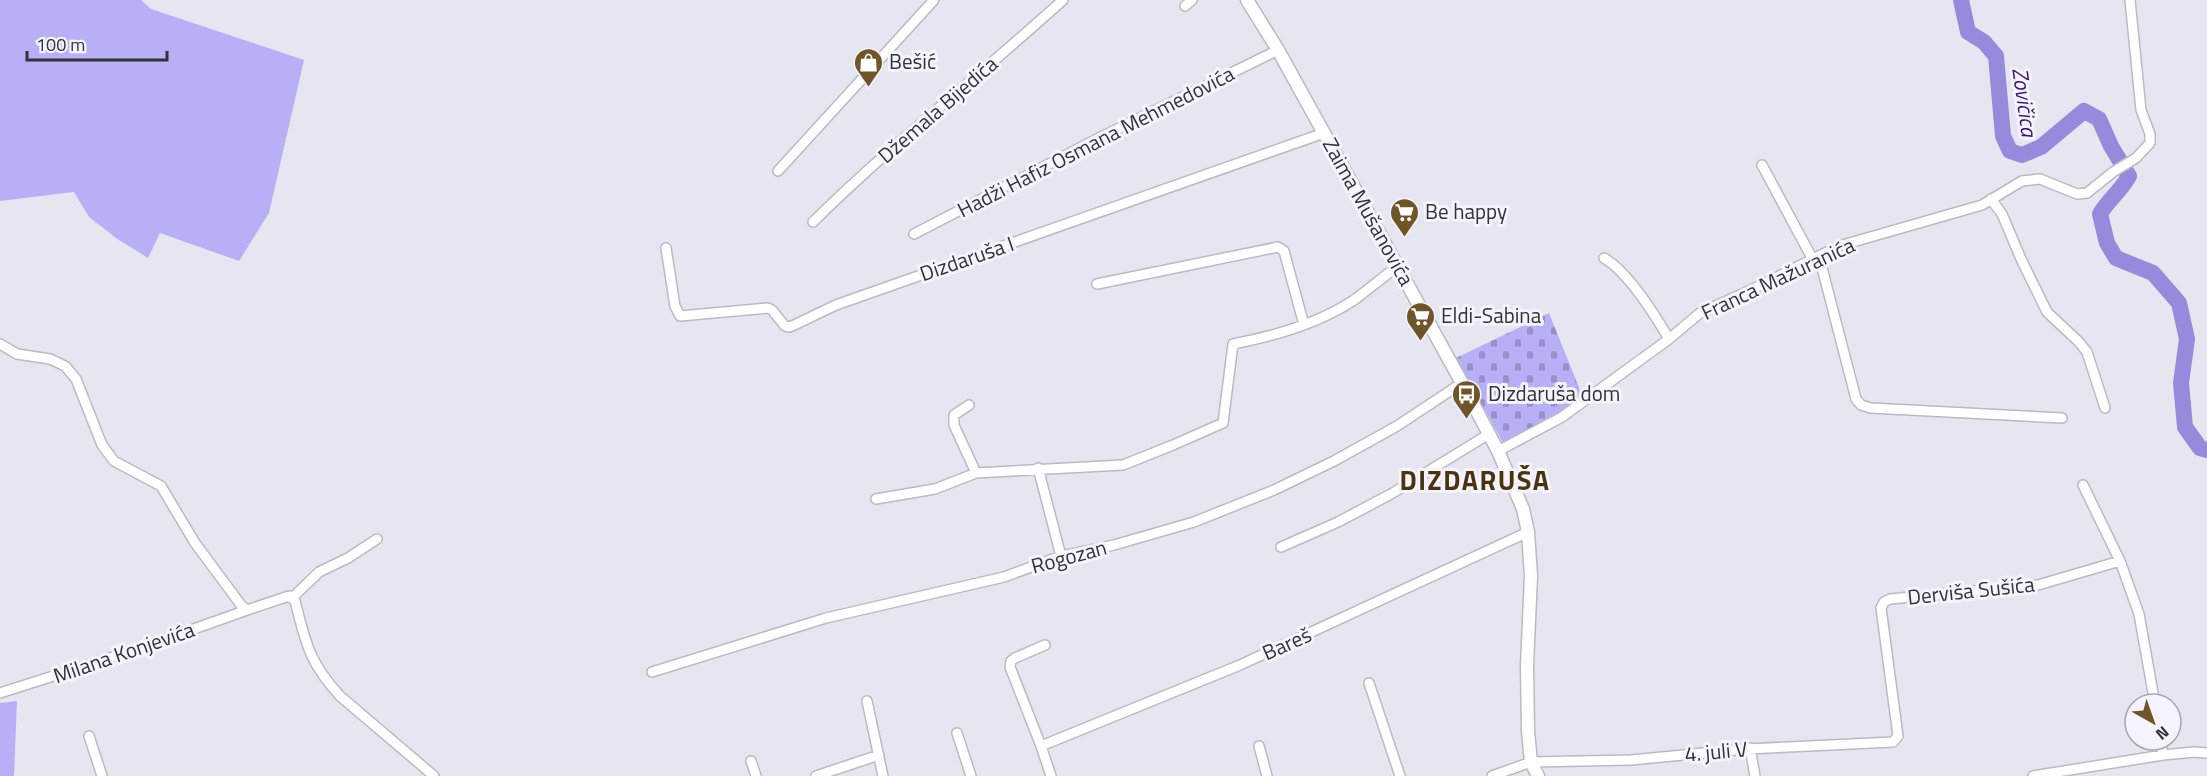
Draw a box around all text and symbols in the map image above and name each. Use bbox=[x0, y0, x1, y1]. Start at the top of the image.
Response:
scale bar bbox=[27, 24, 166, 62]
text: 100 m bbox=[36, 31, 85, 58]
place label: Bešić bbox=[889, 45, 936, 77]
shop icon: Bešić bbox=[852, 46, 884, 88]
street label: Džemala Bijedića bbox=[870, 48, 1005, 170]
street label: Hadži Hafiz Osmana Mehmedovića bbox=[951, 57, 1240, 225]
water label: Zovičica bbox=[2003, 65, 2047, 141]
street label: Zaima Mušanovića bbox=[1315, 132, 1423, 292]
place label: Be happy bbox=[1425, 195, 1507, 227]
supermarket icon: Be happy bbox=[1388, 196, 1420, 238]
street label: Dizdaruša I bbox=[915, 227, 1018, 289]
street label: Franca Mažuranića bbox=[1696, 228, 1860, 328]
place label: Eldi-Sabina bbox=[1441, 299, 1542, 331]
supermarket icon: Eldi-Sabina bbox=[1404, 300, 1436, 342]
place label: Dizdaruša dom bbox=[1488, 377, 1620, 409]
bus stop icon: Dizdaruša dom bbox=[1451, 378, 1483, 420]
district label: DIZDARUŠA bbox=[1399, 459, 1551, 500]
street label: Rogozan bbox=[1027, 531, 1110, 581]
street label: Derviša Sušića bbox=[1906, 567, 2036, 613]
street label: Milana Konjevića bbox=[49, 613, 199, 691]
street label: Bareš bbox=[1257, 618, 1316, 668]
north arrow bbox=[2123, 692, 2183, 752]
text: N bbox=[2151, 721, 2175, 746]
street label: 4. juli V bbox=[1683, 732, 1749, 770]

